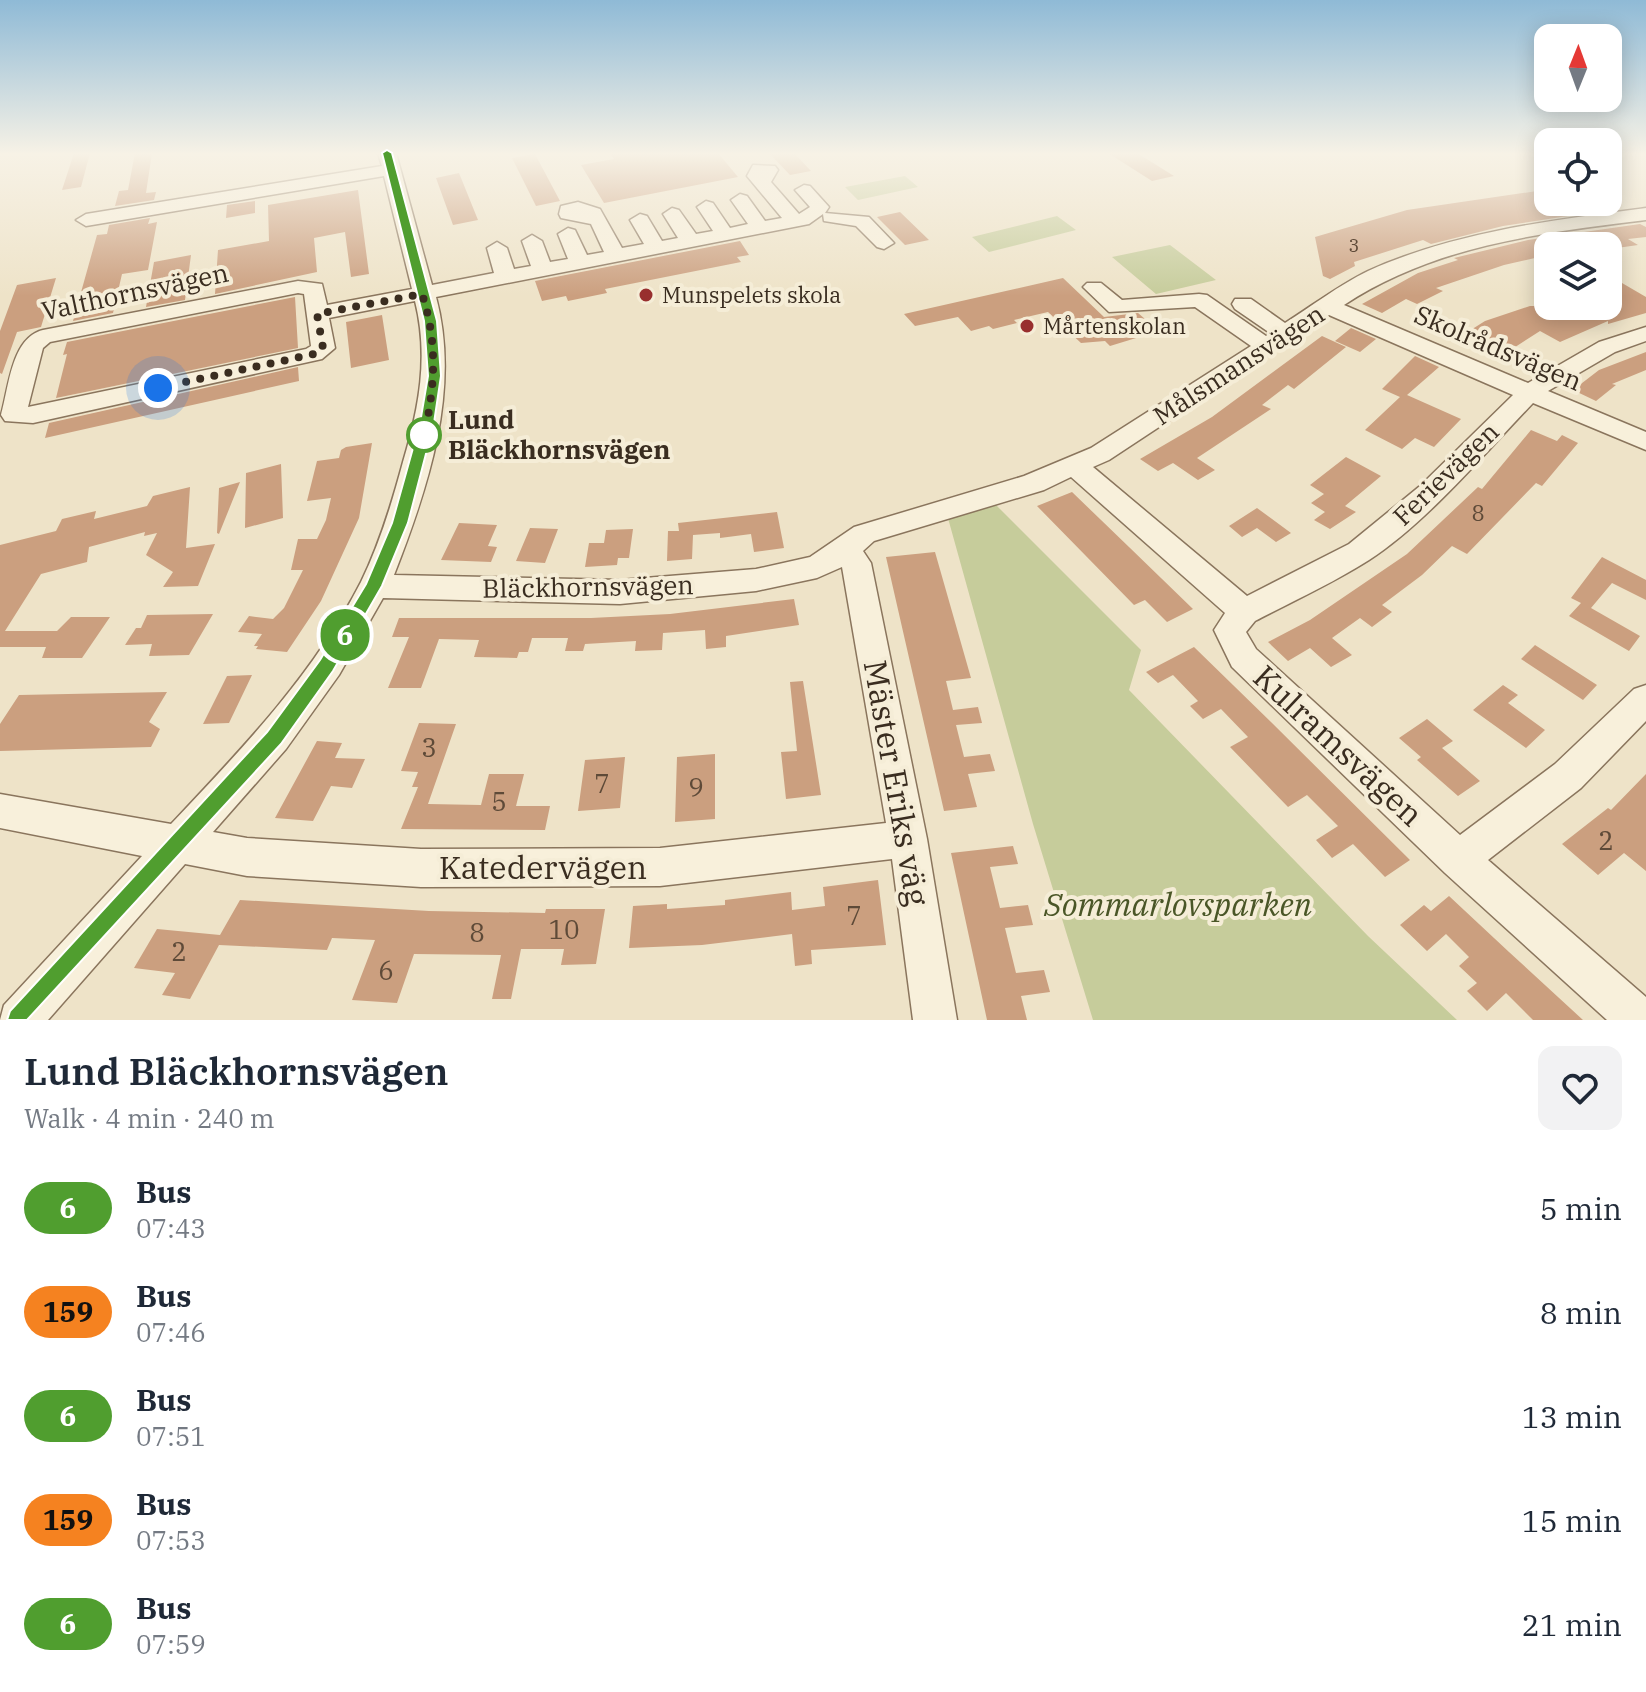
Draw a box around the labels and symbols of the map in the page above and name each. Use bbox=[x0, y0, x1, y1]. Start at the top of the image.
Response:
north arrow bbox=[1534, 24, 1622, 112]
house number: 3 bbox=[1349, 234, 1359, 257]
street label: Valthornsvägen bbox=[38, 255, 231, 327]
place label: Munspelets skola bbox=[662, 280, 841, 309]
marker: Munspelets skola bbox=[637, 286, 655, 304]
street label: Målsmansvägen bbox=[1146, 296, 1331, 432]
street label: Skolrådsvägen bbox=[1409, 297, 1587, 398]
place label: Mårtenskolan bbox=[1043, 311, 1186, 340]
marker: Mårtenskolan bbox=[1018, 317, 1036, 335]
your location bbox=[138, 368, 178, 408]
place label: Lund Bläckhornsvägen bbox=[448, 402, 670, 466]
street label: Ferievägen bbox=[1385, 414, 1506, 532]
marker: Lund Bläckhornsvägen bbox=[407, 418, 441, 452]
house number: 8 bbox=[1471, 498, 1485, 527]
street label: Bläckhornsvägen bbox=[482, 567, 694, 605]
line badge: 6 bbox=[319, 609, 371, 661]
street label: Kulramsvägen bbox=[1245, 656, 1433, 835]
street label: Mäster Eriks väg bbox=[855, 657, 939, 909]
house number: 3 bbox=[421, 730, 437, 764]
house number: 7 bbox=[594, 766, 610, 800]
house number: 9 bbox=[688, 770, 704, 804]
house number: 5 bbox=[491, 784, 507, 818]
house number: 2 bbox=[1598, 823, 1614, 857]
street label: Katedervägen bbox=[439, 846, 647, 888]
park label: Sommarlovsparken bbox=[1043, 883, 1312, 925]
house number: 7 bbox=[846, 898, 862, 932]
house number: 10 bbox=[548, 912, 580, 946]
house number: 8 bbox=[469, 915, 485, 949]
house number: 2 bbox=[171, 934, 187, 968]
house number: 6 bbox=[378, 953, 394, 987]

